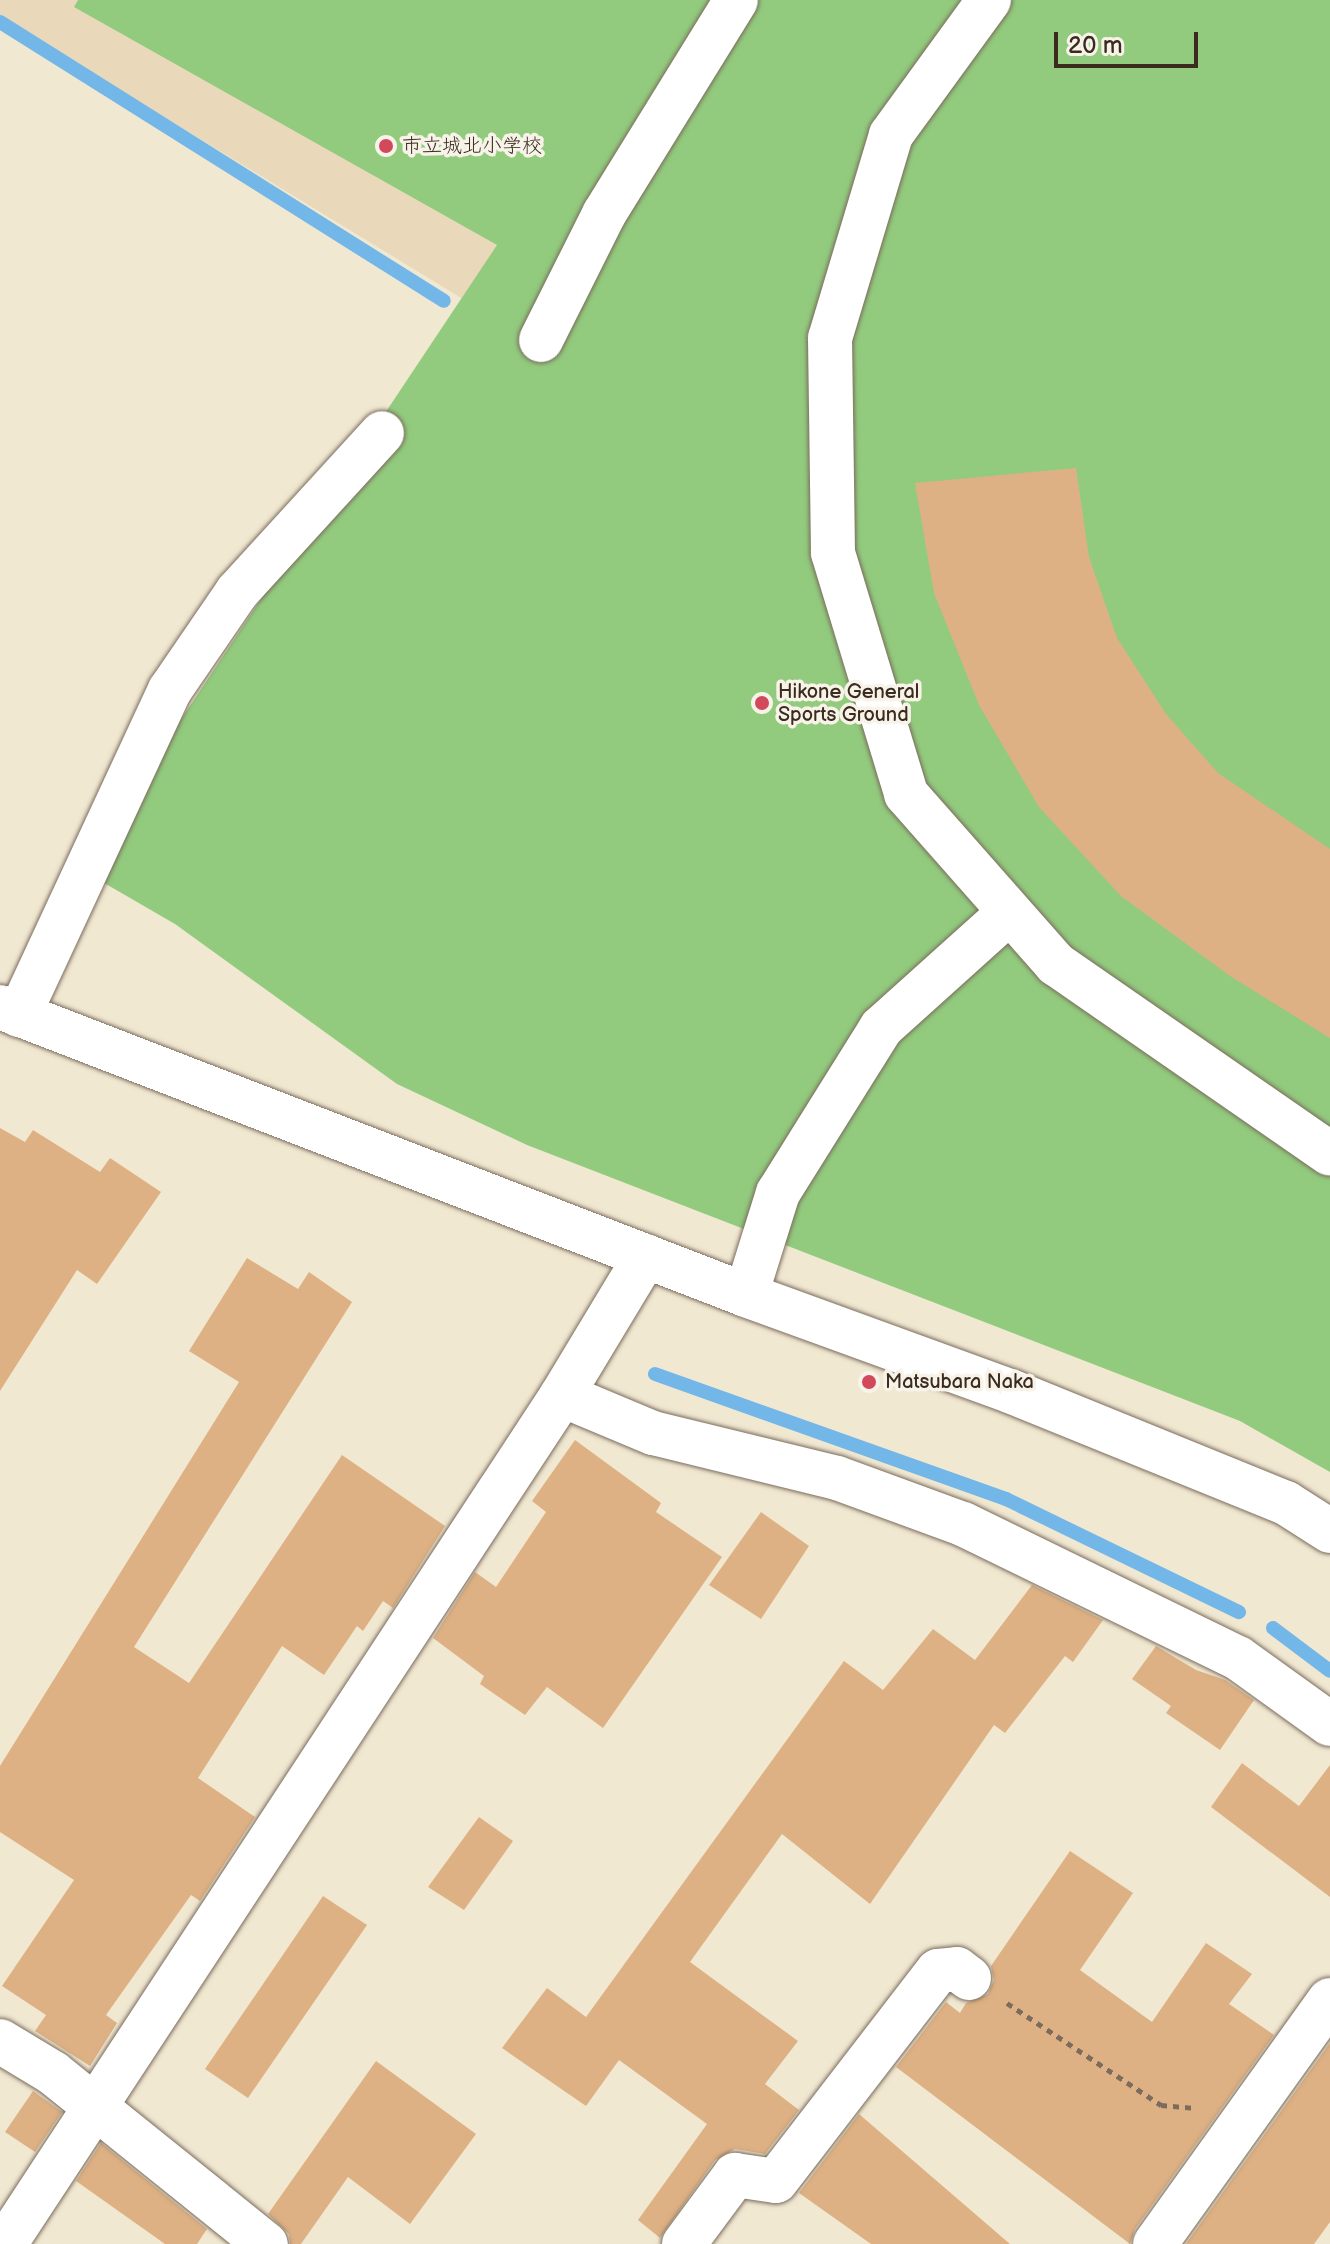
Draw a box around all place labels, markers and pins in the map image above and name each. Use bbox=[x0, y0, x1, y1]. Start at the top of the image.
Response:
place label: 市立城北小学校 bbox=[402, 134, 542, 158]
marker: 市立城北小学校 bbox=[377, 137, 395, 155]
place label: Hikone General Sports Ground bbox=[778, 680, 919, 727]
marker: Hikone General Sports Ground bbox=[753, 694, 771, 712]
place label: Matsubara Naka bbox=[885, 1370, 1034, 1394]
marker: Matsubara Naka bbox=[860, 1373, 878, 1391]

